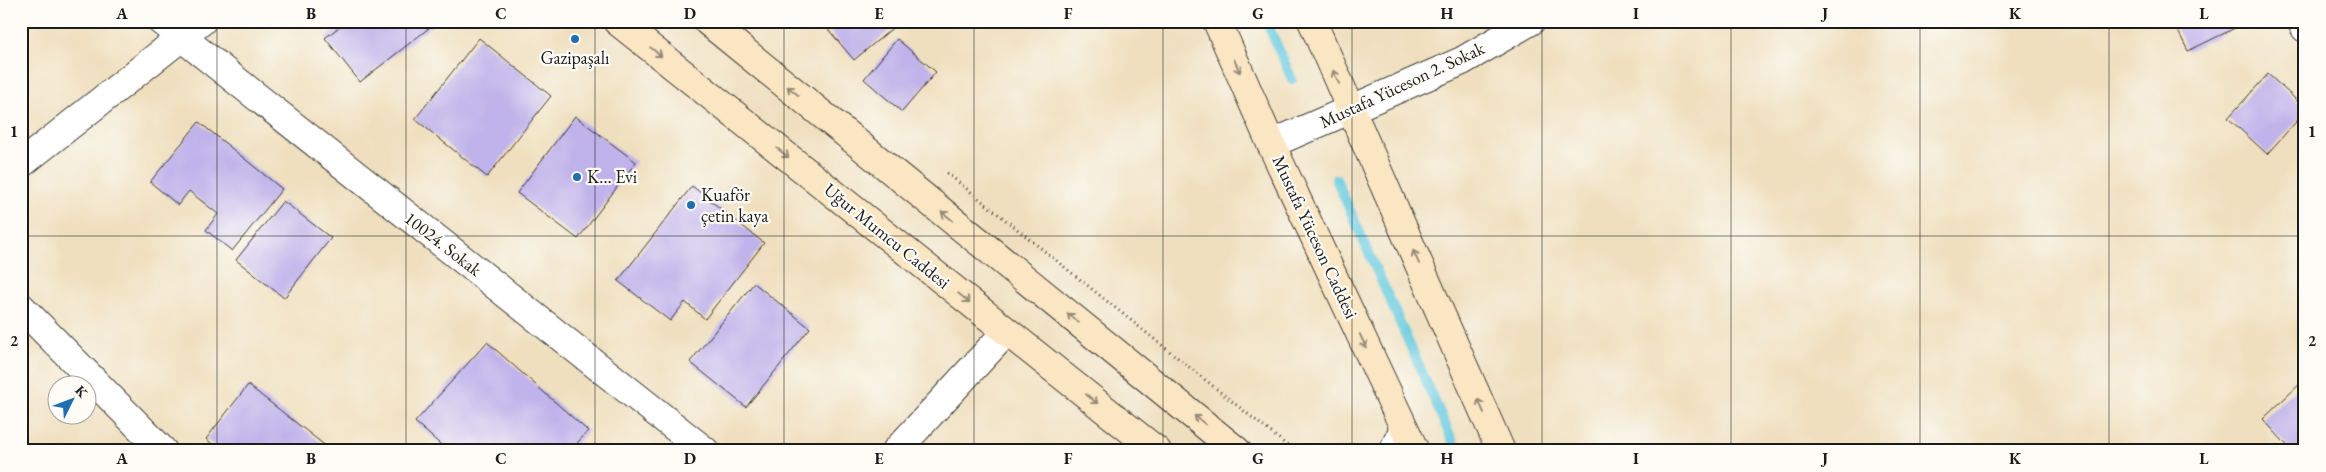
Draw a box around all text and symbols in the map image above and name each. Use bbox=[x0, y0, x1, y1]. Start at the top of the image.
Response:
text: A bbox=[115, 3, 128, 24]
text: B bbox=[306, 3, 316, 24]
text: C bbox=[495, 3, 507, 24]
text: D bbox=[684, 3, 696, 24]
text: E bbox=[874, 3, 884, 24]
text: F bbox=[1064, 3, 1073, 24]
text: G bbox=[1252, 3, 1264, 24]
text: H bbox=[1441, 3, 1454, 24]
text: I bbox=[1633, 3, 1639, 24]
text: J bbox=[1820, 3, 1828, 24]
text: K bbox=[2009, 3, 2022, 24]
text: L bbox=[2199, 3, 2209, 24]
marker: Gazipaşalı bbox=[569, 33, 581, 45]
street label: Mustafa Yüceson 2. Sokak bbox=[1316, 36, 1489, 133]
place label: Gazipaşalı bbox=[540, 46, 610, 69]
one-way arrow bbox=[649, 46, 662, 57]
one-way arrow bbox=[1232, 58, 1242, 73]
one-way arrow bbox=[1331, 70, 1341, 85]
one-way arrow bbox=[787, 86, 800, 97]
text: 1 bbox=[10, 121, 18, 142]
text: 1 bbox=[2308, 121, 2316, 142]
one-way arrow bbox=[776, 148, 789, 159]
street label: Mustafa Yüceson Caddesi bbox=[1268, 151, 1364, 323]
place label: K... Evi bbox=[587, 165, 638, 188]
marker: K... Evi bbox=[571, 171, 583, 183]
street label: Uğur Mumcu Caddesi bbox=[820, 178, 956, 294]
place label: Kuaför çetin kaya bbox=[701, 183, 769, 227]
marker: Kuaför çetin kaya bbox=[685, 199, 697, 211]
street label: 10024. Sokak bbox=[400, 206, 487, 281]
one-way arrow bbox=[941, 210, 954, 221]
one-way arrow bbox=[1410, 250, 1420, 265]
one-way arrow bbox=[957, 293, 970, 304]
one-way arrow bbox=[1067, 312, 1080, 323]
text: 2 bbox=[10, 330, 19, 351]
text: 2 bbox=[2308, 330, 2317, 351]
one-way arrow bbox=[1359, 333, 1369, 348]
north arrow bbox=[48, 374, 98, 424]
text: K bbox=[71, 381, 92, 402]
one-way arrow bbox=[1085, 394, 1098, 405]
one-way arrow bbox=[1476, 399, 1486, 414]
one-way arrow bbox=[1193, 415, 1206, 426]
text: A bbox=[115, 448, 128, 469]
text: B bbox=[306, 448, 316, 469]
text: C bbox=[495, 448, 507, 469]
text: D bbox=[684, 448, 696, 469]
text: E bbox=[874, 448, 884, 469]
text: F bbox=[1064, 448, 1073, 469]
text: G bbox=[1252, 448, 1264, 469]
text: H bbox=[1441, 448, 1454, 469]
text: I bbox=[1633, 448, 1639, 469]
text: J bbox=[1820, 448, 1828, 469]
text: K bbox=[2009, 448, 2022, 469]
text: L bbox=[2199, 448, 2209, 469]

